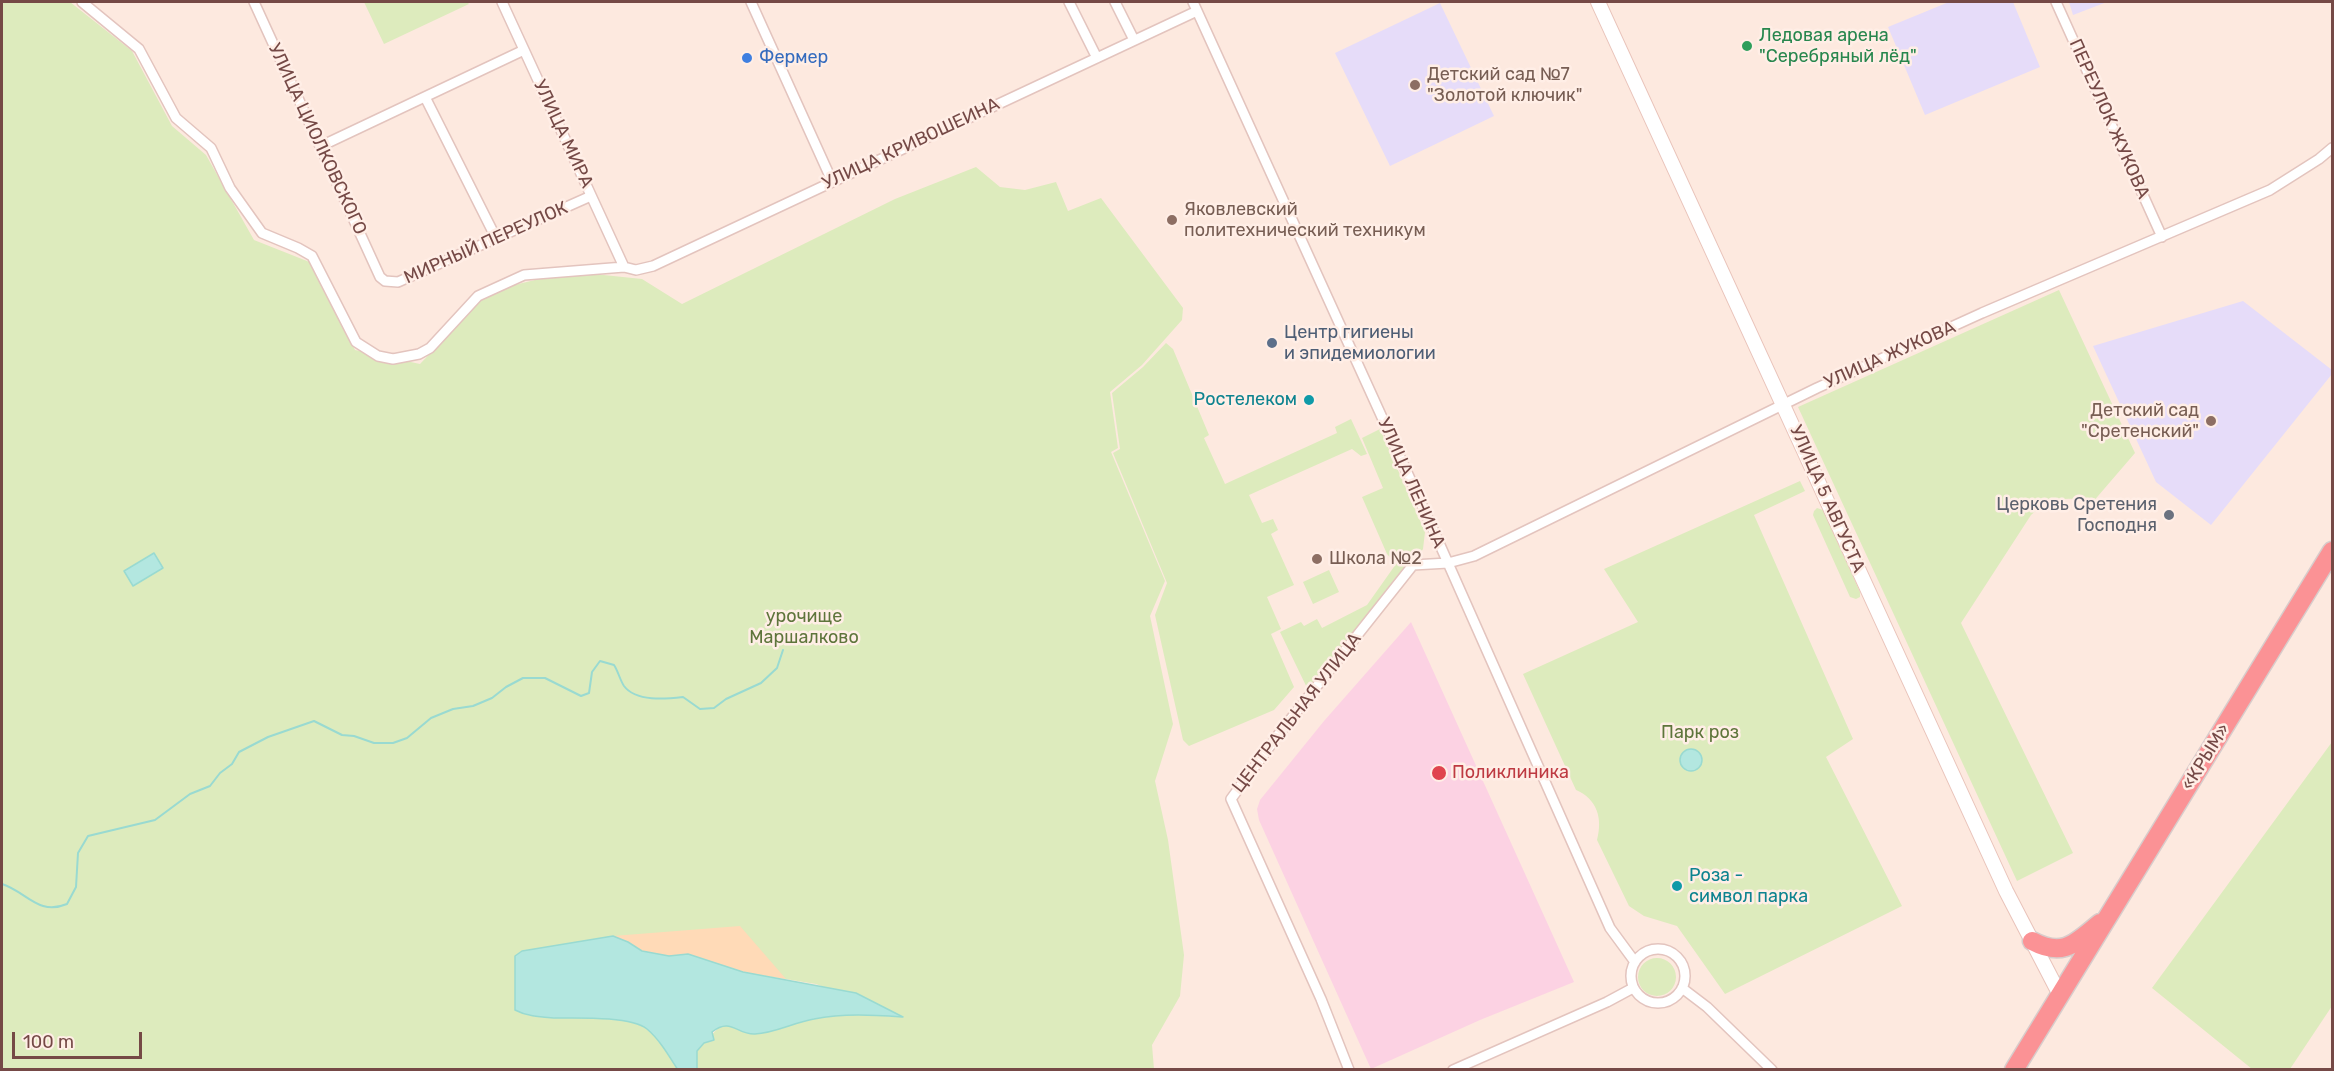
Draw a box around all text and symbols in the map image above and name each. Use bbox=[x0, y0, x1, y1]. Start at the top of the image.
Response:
place label: Ледовая арена "Серебряный лёд" bbox=[1759, 25, 1917, 68]
street label: ПЕРЕУЛОК ЖУКОВА bbox=[2064, 36, 2154, 202]
marker: Ледовая арена "Серебряный лёд" bbox=[1740, 39, 1754, 53]
street label: УЛИЦА ЦИОЛКОВСКОГО bbox=[263, 40, 371, 238]
place label: Фермер bbox=[759, 47, 828, 69]
marker: Фермер bbox=[740, 51, 754, 65]
place label: Детский сад №7 "Золотой ключик" bbox=[1427, 64, 1582, 106]
street label: УЛИЦА МИРА bbox=[528, 76, 598, 192]
marker: Детский сад №7 "Золотой ключик" bbox=[1408, 78, 1422, 92]
street label: УЛИЦА КРИВОШЕИНА bbox=[819, 93, 1003, 195]
street label: МИРНЫЙ ПЕРЕУЛОК bbox=[401, 197, 571, 289]
place label: Яковлевский политехнический техникум bbox=[1184, 199, 1426, 242]
marker: Яковлевский политехнический техникум bbox=[1165, 213, 1179, 227]
street label: УЛИЦА ЖУКОВА bbox=[1821, 316, 1959, 394]
place label: Центр гигиены и эпидемиологии bbox=[1284, 322, 1436, 364]
marker: Центр гигиены и эпидемиологии bbox=[1265, 336, 1279, 350]
place label: Ростелеком bbox=[1194, 389, 1297, 411]
marker: Ростелеком bbox=[1302, 393, 1316, 407]
place label: Детский сад "Сретенский" bbox=[2081, 400, 2199, 442]
street label: УЛИЦА ЛЕНИНА bbox=[1373, 414, 1449, 552]
marker: Детский сад "Сретенский" bbox=[2204, 414, 2218, 428]
street label: УЛИЦА 5 АВГУСТА bbox=[1785, 422, 1869, 576]
place label: Церковь Сретения Господня bbox=[1996, 494, 2157, 536]
marker: Церковь Сретения Господня bbox=[2162, 508, 2176, 522]
place label: Школа №2 bbox=[1329, 548, 1422, 570]
marker: Школа №2 bbox=[1310, 552, 1324, 566]
park label: урочище Маршалково bbox=[749, 606, 859, 648]
street label: ЦЕНТРАЛЬНАЯ УЛИЦА bbox=[1228, 629, 1366, 797]
street label: «КРЫМ» bbox=[2177, 720, 2235, 794]
park label: Парк роз bbox=[1661, 722, 1739, 744]
place label: Поликлиника bbox=[1452, 762, 1569, 784]
marker: Поликлиника bbox=[1430, 764, 1448, 782]
place label: Роза - символ парка bbox=[1689, 865, 1808, 908]
marker: Роза - символ парка bbox=[1670, 879, 1684, 893]
scale bar bbox=[15, 1020, 146, 1058]
text: 100 m bbox=[23, 1031, 74, 1053]

